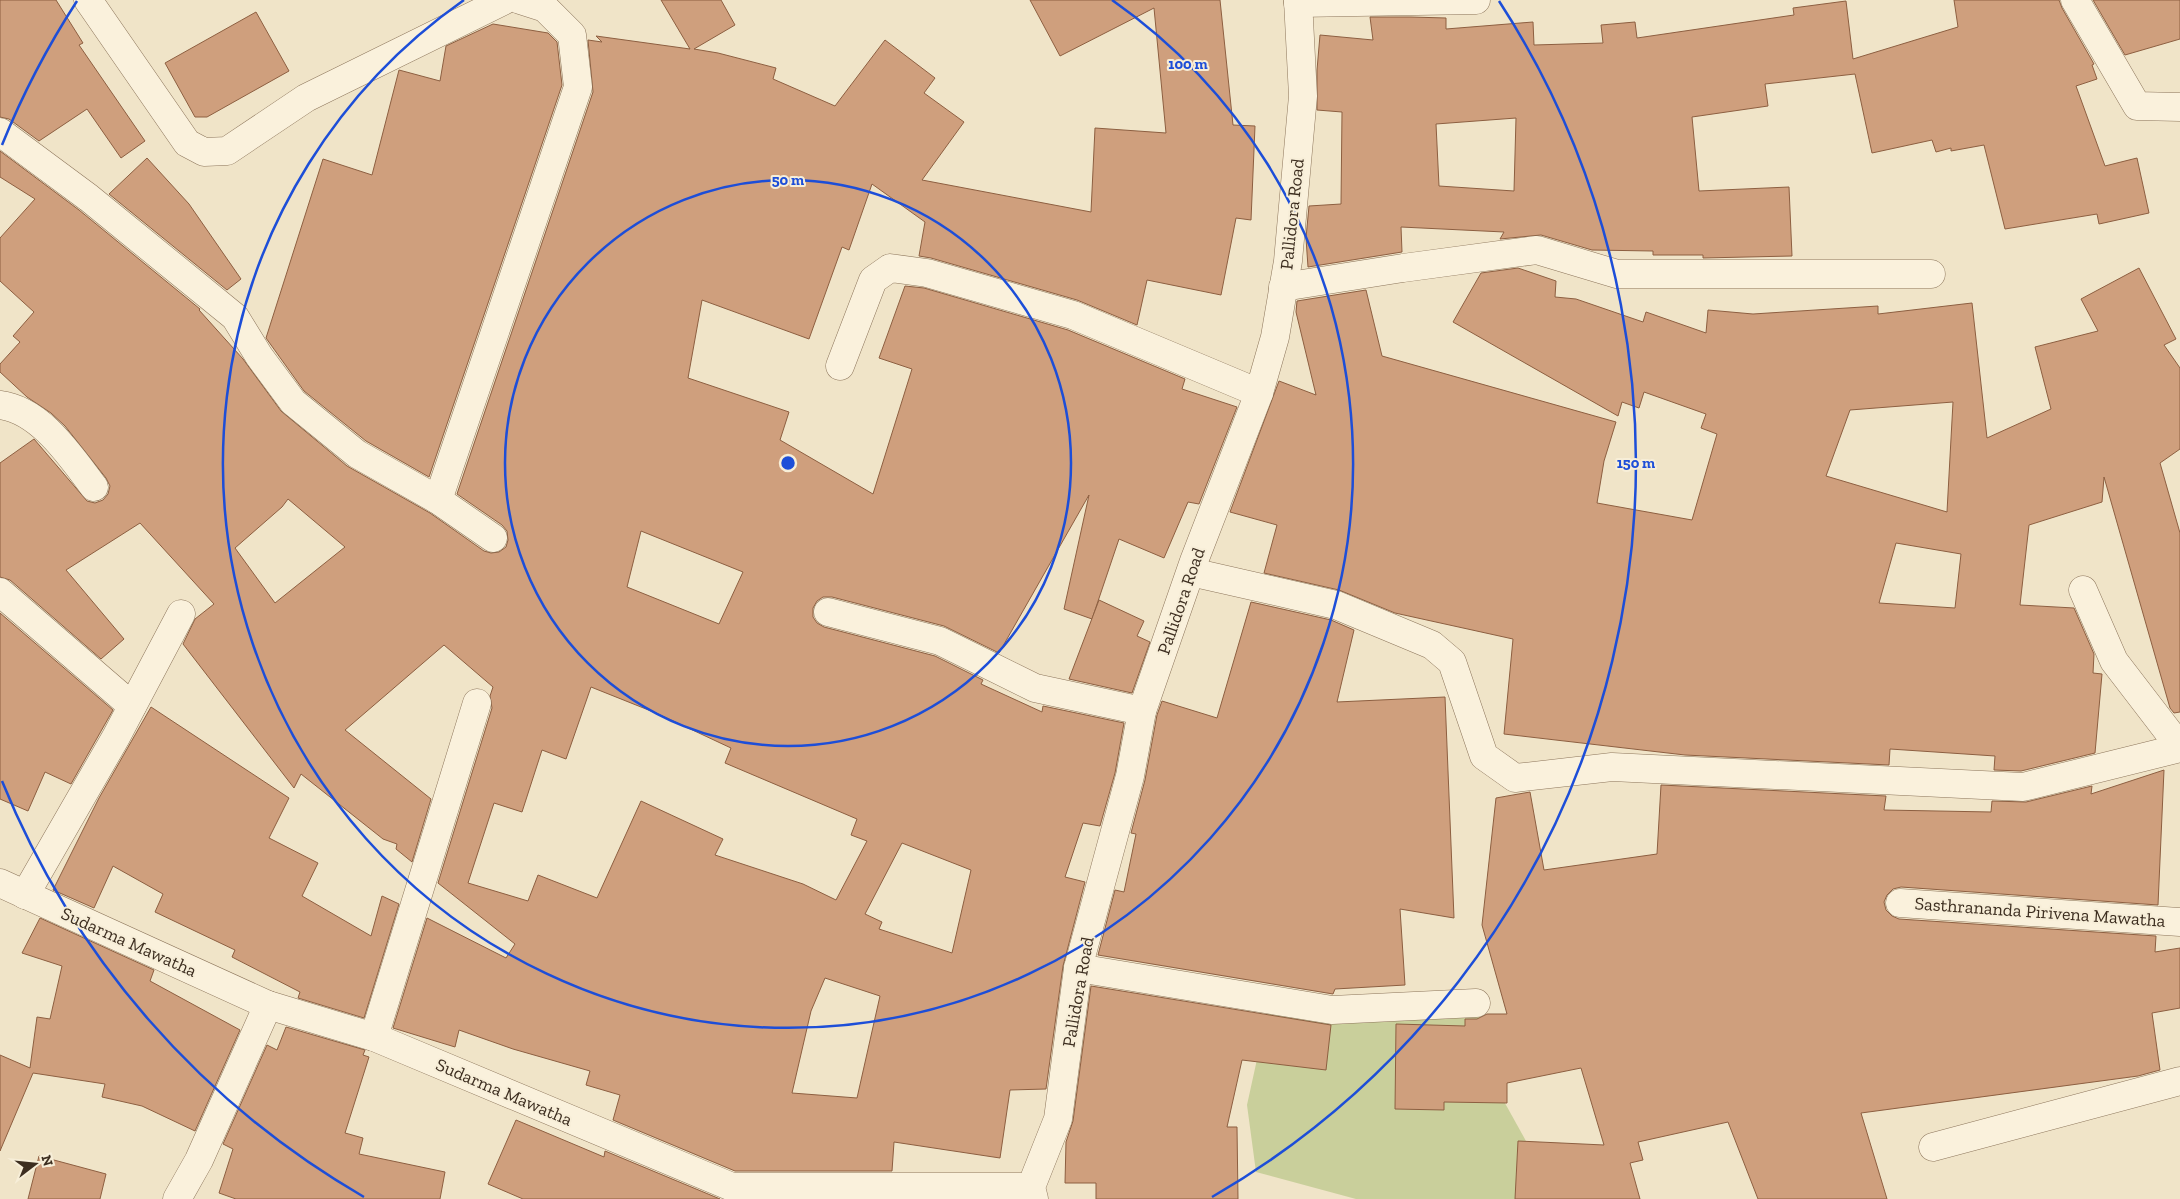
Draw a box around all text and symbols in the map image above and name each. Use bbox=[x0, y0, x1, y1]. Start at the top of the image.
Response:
text: 100 m bbox=[1168, 55, 1208, 73]
street label: Pallidora Road bbox=[1275, 157, 1309, 271]
text: 50 m bbox=[772, 171, 804, 189]
centre of rings bbox=[779, 454, 797, 472]
text: 150 m bbox=[1617, 454, 1655, 472]
street label: Pallidora Road bbox=[1152, 545, 1210, 657]
street label: Sasthrananda Pirivena Mawatha bbox=[1914, 892, 2166, 932]
street label: Sudarma Mawatha bbox=[58, 902, 200, 982]
street label: Pallidora Road bbox=[1057, 935, 1099, 1049]
street label: Sudarma Mawatha bbox=[432, 1053, 576, 1131]
north arrow bbox=[10, 1139, 60, 1189]
text: N bbox=[37, 1153, 57, 1168]

